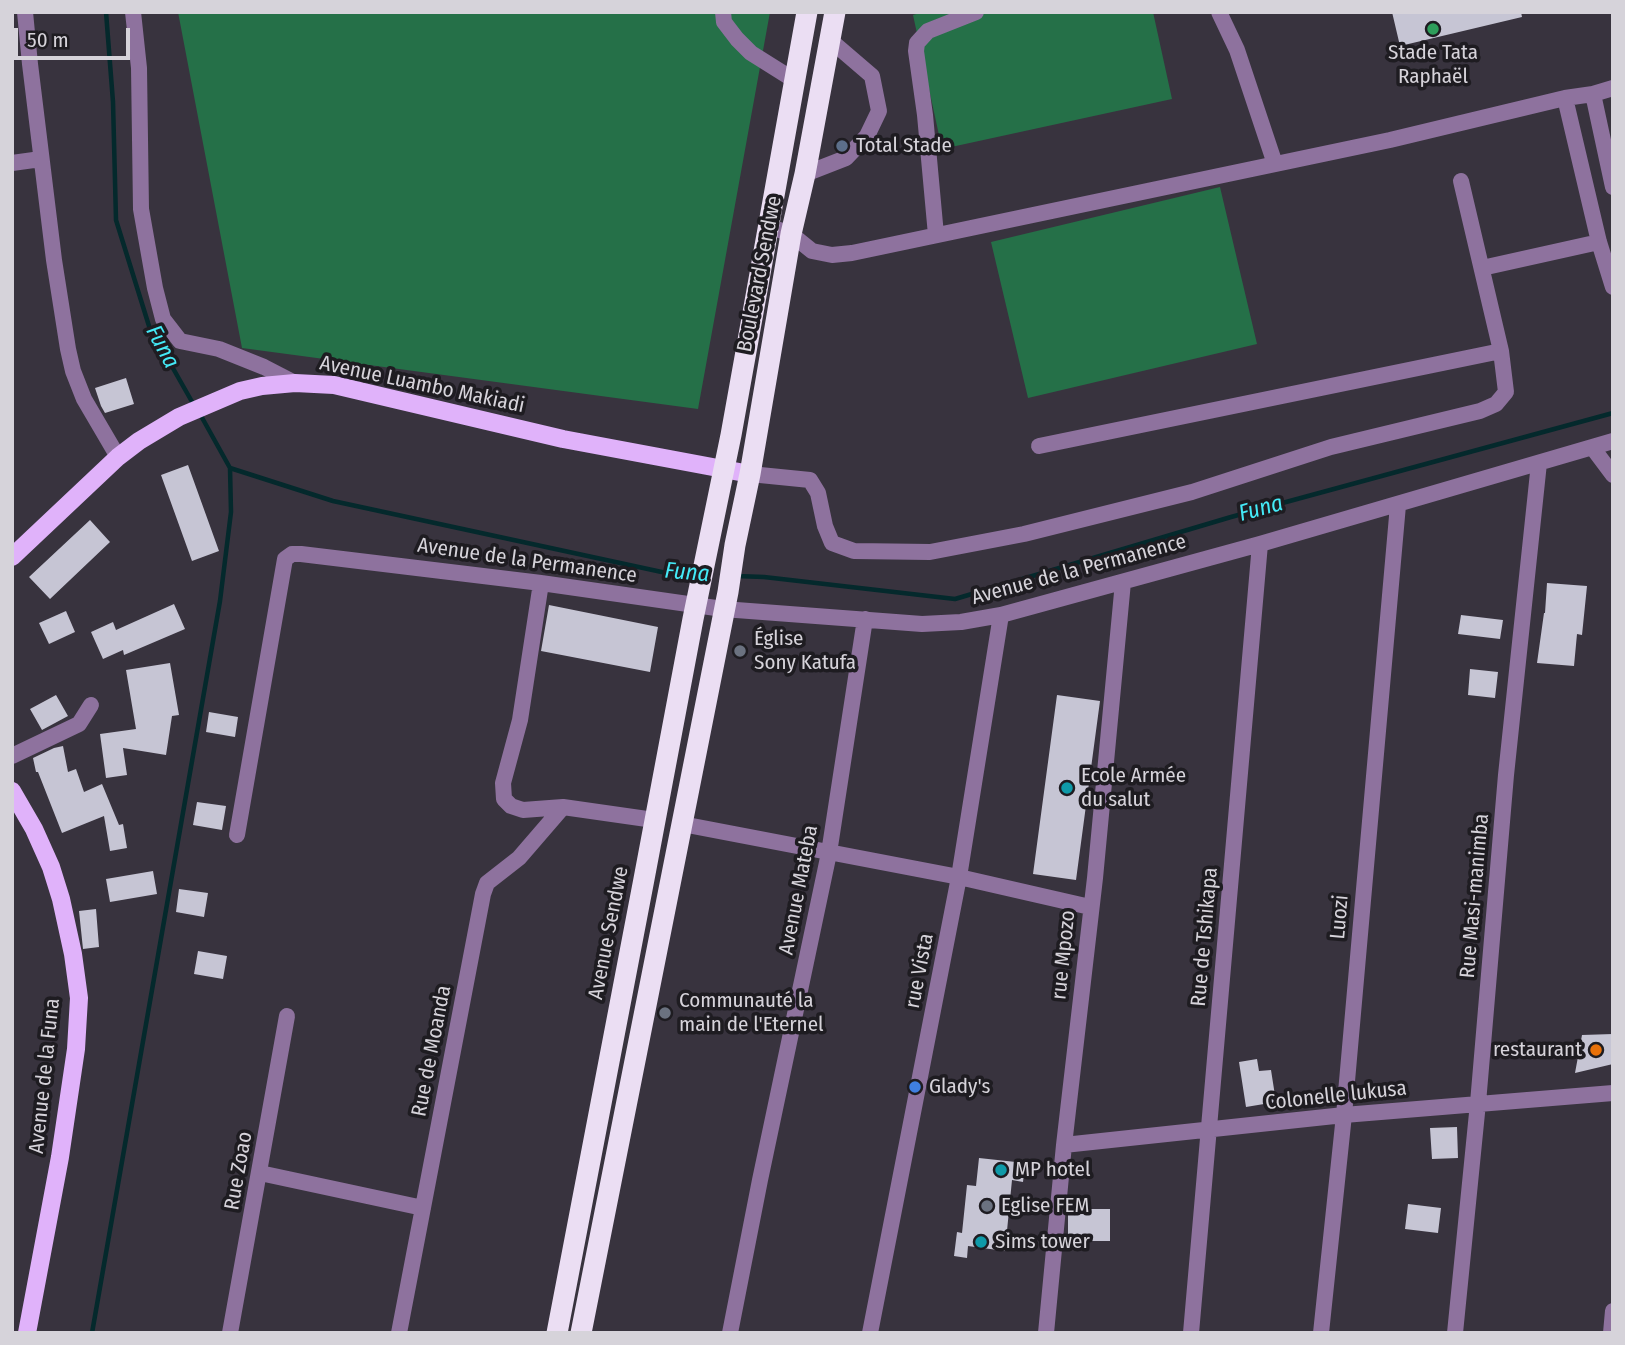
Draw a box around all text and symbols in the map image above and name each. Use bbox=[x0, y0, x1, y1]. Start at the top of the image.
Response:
scale bar bbox=[18, 14, 133, 58]
marker: Stade Tata Raphaël bbox=[1425, 21, 1441, 37]
text: 50 m bbox=[27, 27, 69, 53]
place label: Stade Tata Raphaël bbox=[1388, 40, 1478, 90]
place label: Total Stade bbox=[856, 133, 952, 159]
marker: Total Stade bbox=[834, 138, 850, 154]
street label: Boulevard Sendwe bbox=[732, 194, 788, 354]
water label: Funa bbox=[139, 321, 185, 373]
street label: Avenue Luambo Makiadi bbox=[317, 351, 527, 419]
water label: Funa bbox=[1236, 490, 1286, 528]
street label: Avenue de la Permanence bbox=[969, 529, 1189, 611]
street label: Avenue de la Permanence bbox=[416, 533, 638, 589]
water label: Funa bbox=[663, 557, 711, 589]
place label: Église Sony Katufa bbox=[754, 626, 856, 676]
marker: Église Sony Katufa bbox=[732, 643, 748, 659]
place label: Ecole Armée du salut bbox=[1081, 763, 1186, 813]
marker: Ecole Armée du salut bbox=[1059, 780, 1075, 796]
street label: Rue Masi-manimba bbox=[1455, 813, 1495, 979]
street label: Avenue Mateba bbox=[774, 823, 824, 957]
street label: Avenue Sendwe bbox=[584, 864, 634, 1002]
street label: Rue de Tshikapa bbox=[1186, 866, 1224, 1008]
street label: Luozi bbox=[1326, 894, 1354, 940]
street label: rue Mpozo bbox=[1047, 909, 1081, 1001]
street label: rue Vista bbox=[900, 932, 940, 1010]
street label: Rue de Moanda bbox=[407, 983, 457, 1119]
place label: Communauté la main de l'Eternel bbox=[679, 988, 824, 1038]
street label: Avenue de la Funa bbox=[24, 997, 66, 1155]
marker: Communauté la main de l'Eternel bbox=[657, 1005, 673, 1021]
place label: restaurant bbox=[1493, 1037, 1582, 1063]
marker: restaurant bbox=[1588, 1042, 1604, 1058]
place label: Glady's bbox=[929, 1074, 990, 1100]
street label: Colonelle lukusa bbox=[1264, 1076, 1408, 1116]
marker: Glady's bbox=[907, 1079, 923, 1095]
street label: Rue Zoao bbox=[220, 1130, 258, 1212]
place label: MP hotel bbox=[1015, 1157, 1090, 1183]
marker: MP hotel bbox=[993, 1162, 1009, 1178]
place label: Eglise FEM bbox=[1001, 1193, 1089, 1219]
marker: Eglise FEM bbox=[979, 1198, 995, 1214]
place label: Sims tower bbox=[995, 1229, 1090, 1255]
marker: Sims tower bbox=[973, 1234, 989, 1250]

